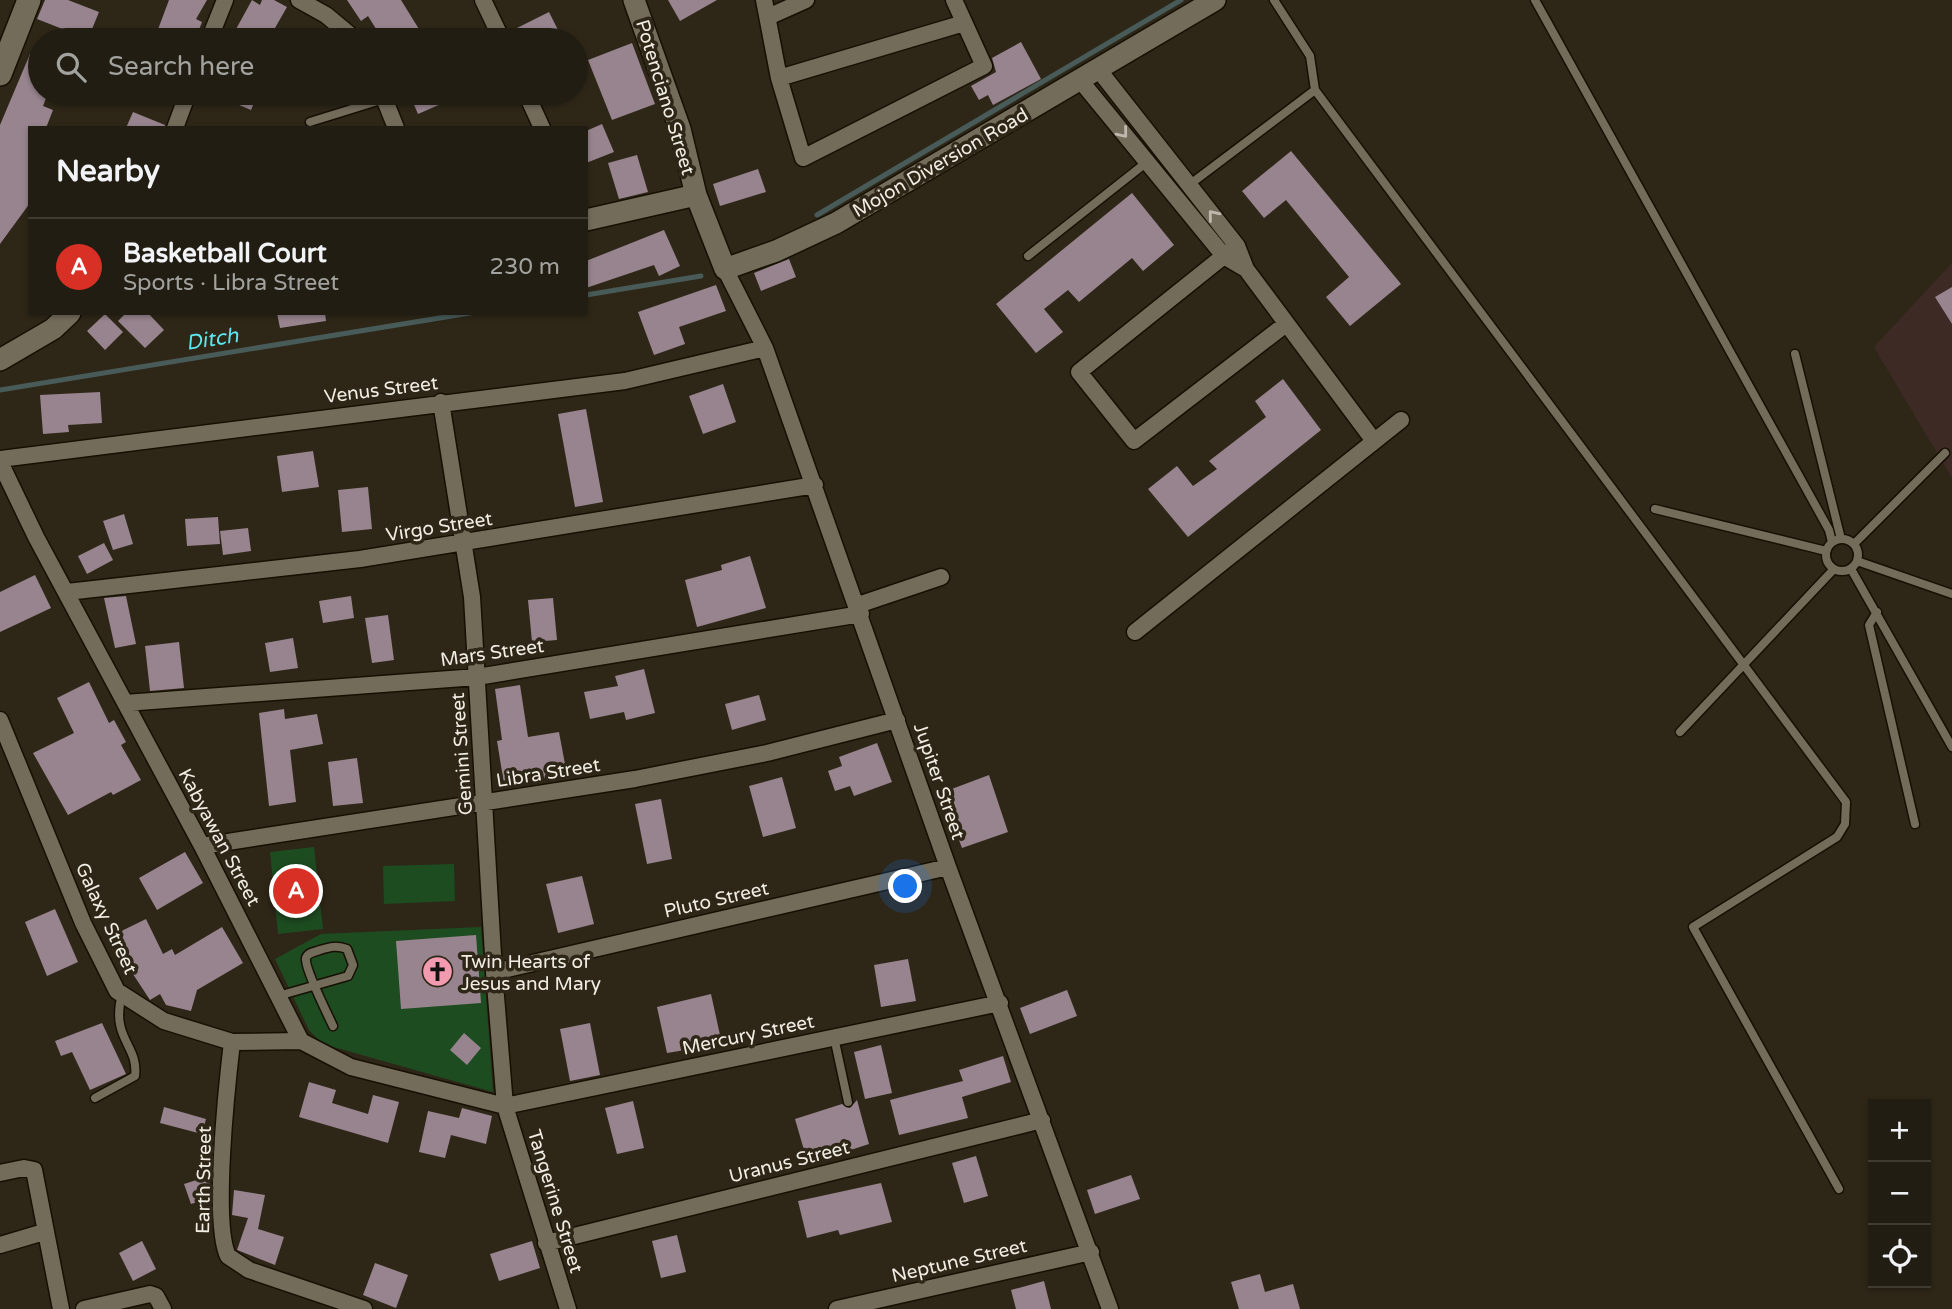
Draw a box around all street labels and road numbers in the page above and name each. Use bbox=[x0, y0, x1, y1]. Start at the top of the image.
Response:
street label: Potenciano Street bbox=[631, 17, 699, 178]
street label: Mojon Diversion Road bbox=[849, 104, 1032, 222]
street label: Venus Street bbox=[323, 372, 439, 408]
street label: Virgo Street bbox=[384, 508, 494, 546]
street label: Mars Street bbox=[439, 635, 545, 671]
street label: Gemini Street bbox=[447, 692, 477, 816]
street label: Jupiter Street bbox=[909, 720, 969, 842]
street label: Libra Street bbox=[495, 754, 602, 792]
street label: Kabyawan Street bbox=[174, 765, 265, 910]
street label: Galaxy Street bbox=[71, 859, 142, 978]
street label: Pluto Street bbox=[662, 877, 771, 923]
street label: Mercury Street bbox=[680, 1010, 816, 1060]
street label: Earth Street bbox=[192, 1126, 216, 1234]
street label: Tangerine Street bbox=[523, 1127, 587, 1276]
street label: Uranus Street bbox=[727, 1136, 852, 1188]
street label: Neptune Street bbox=[889, 1235, 1029, 1287]

